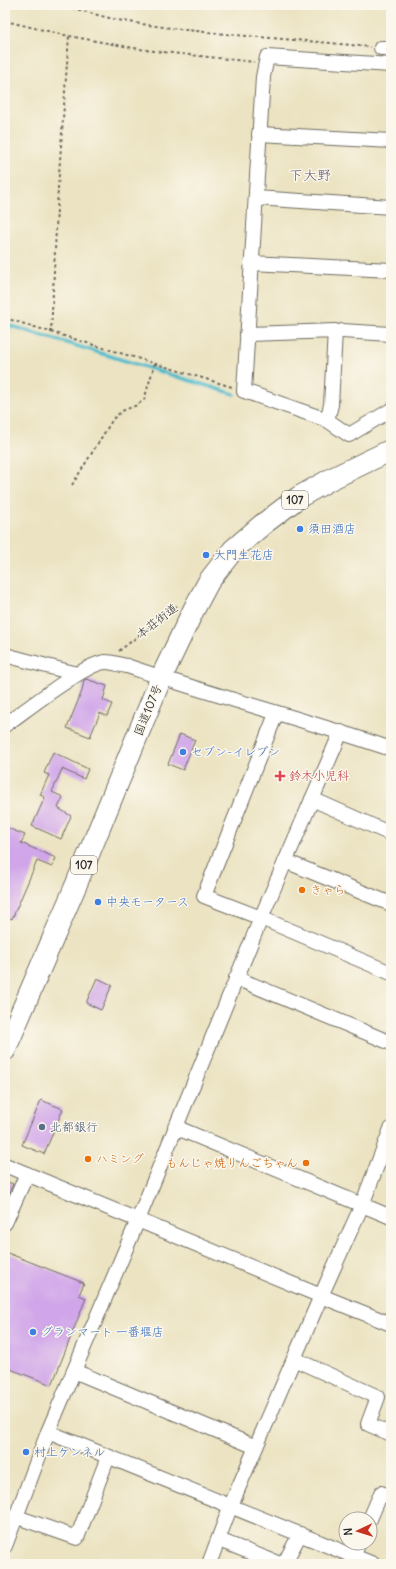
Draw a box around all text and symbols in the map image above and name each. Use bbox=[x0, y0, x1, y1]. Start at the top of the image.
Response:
district label: 下大野 bbox=[289, 166, 331, 184]
road number: 107 bbox=[282, 491, 308, 509]
place label: 須田酒店 bbox=[308, 521, 356, 536]
marker: 須田酒店 bbox=[295, 524, 305, 534]
place label: 大門生花店 bbox=[214, 547, 274, 562]
marker: 大門生花店 bbox=[201, 550, 211, 560]
street label: 本荘街道 bbox=[133, 600, 180, 641]
street label: 国道107号 bbox=[130, 682, 165, 738]
place label: セブン-イレブン bbox=[191, 744, 280, 759]
marker: セブン-イレブン bbox=[178, 747, 188, 757]
place label: 鈴木小児科 bbox=[289, 768, 349, 783]
marker: 鈴木小児科 bbox=[274, 770, 286, 782]
road number: 107 bbox=[71, 856, 97, 874]
place label: きゃら bbox=[310, 882, 346, 897]
marker: きゃら bbox=[297, 885, 307, 895]
place label: 中央モータース bbox=[106, 894, 189, 909]
marker: 中央モータース bbox=[93, 897, 103, 907]
place label: 北都銀行 bbox=[50, 1119, 98, 1134]
marker: 北都銀行 bbox=[37, 1122, 47, 1132]
place label: ハミング bbox=[96, 1151, 144, 1166]
marker: ハミング bbox=[83, 1154, 93, 1164]
place label: もんじゃ焼りんごちゃん bbox=[166, 1155, 298, 1170]
marker: もんじゃ焼りんごちゃん bbox=[301, 1158, 311, 1168]
place label: グランマート 一番堰店 bbox=[41, 1324, 164, 1339]
marker: グランマート 一番堰店 bbox=[28, 1327, 38, 1337]
place label: 村上ケンネル bbox=[34, 1444, 105, 1459]
marker: 村上ケンネル bbox=[21, 1447, 31, 1457]
north arrow bbox=[338, 1511, 378, 1551]
text: N bbox=[341, 1527, 355, 1536]

